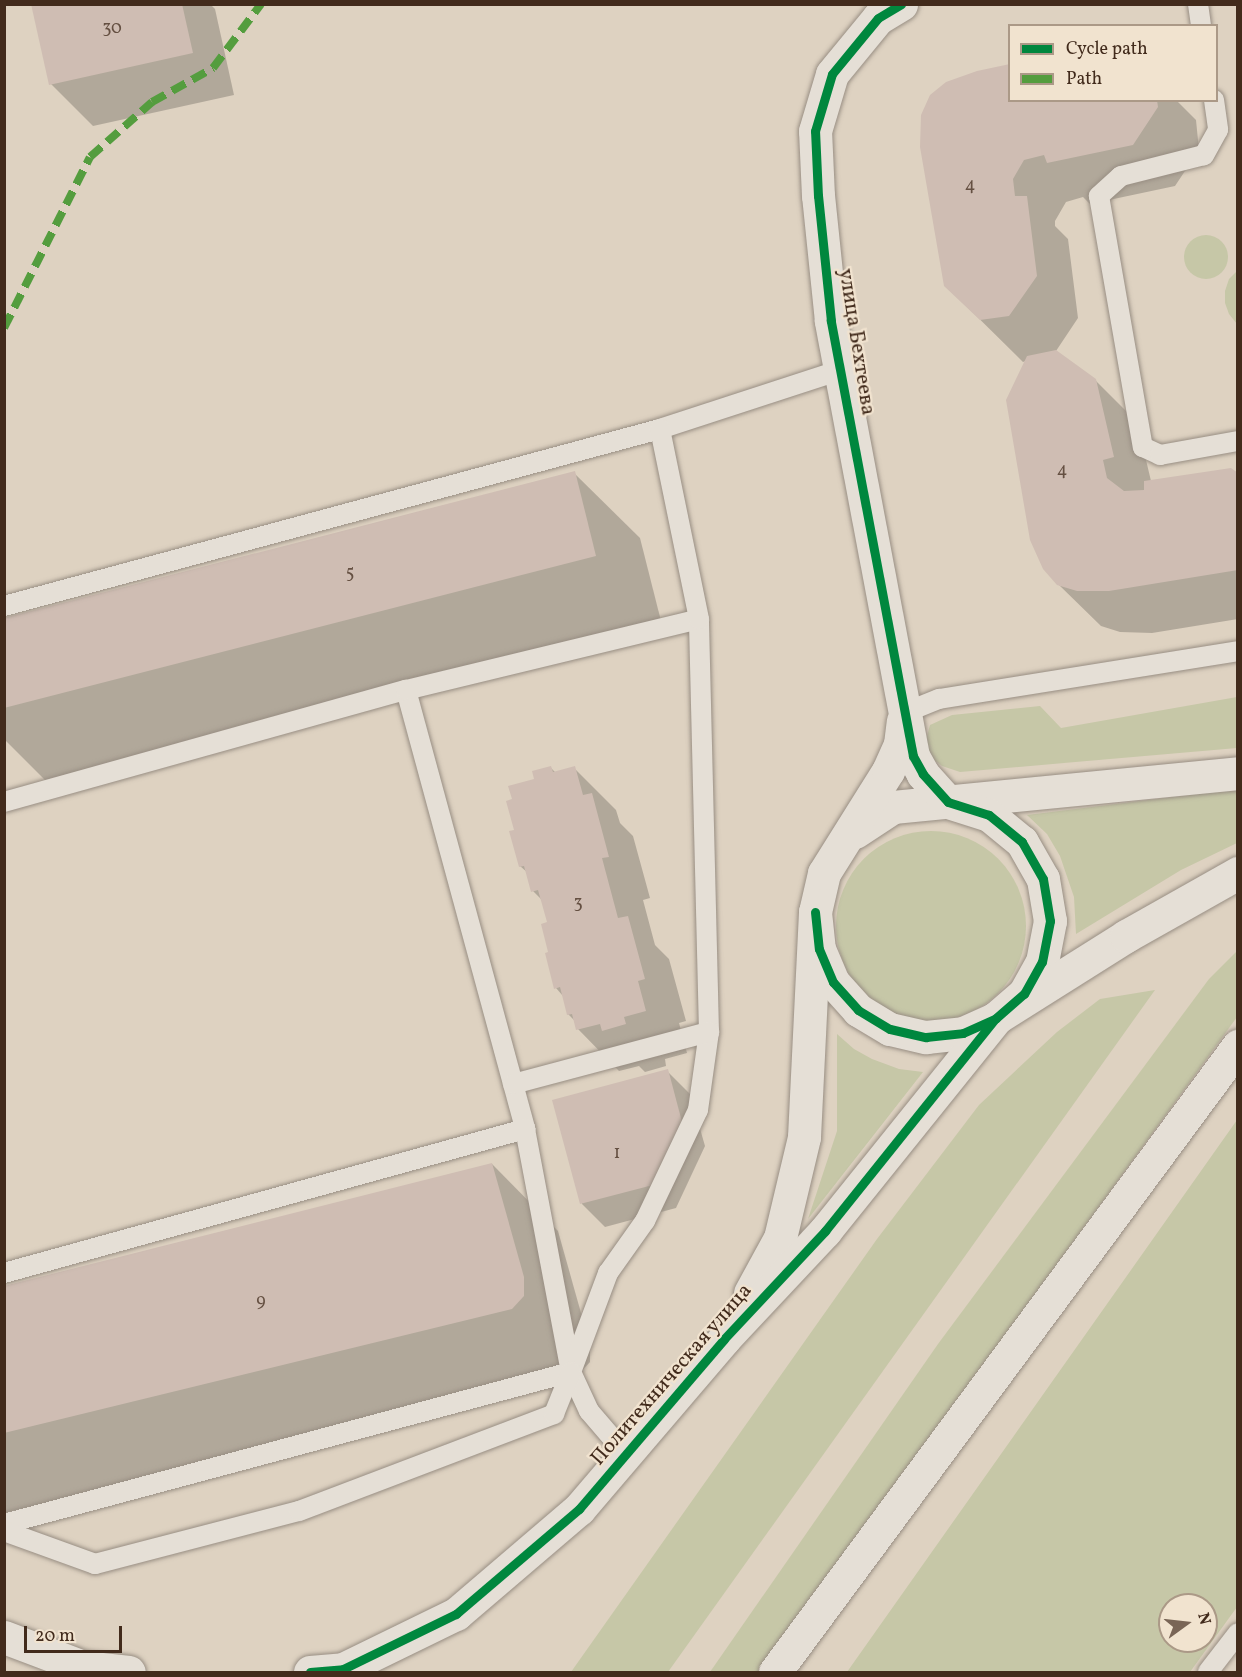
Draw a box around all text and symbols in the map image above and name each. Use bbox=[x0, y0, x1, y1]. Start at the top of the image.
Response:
house number: 30 bbox=[102, 18, 122, 40]
legend bbox=[1008, 24, 1218, 102]
text: Cycle path bbox=[1066, 37, 1148, 62]
text: Path bbox=[1066, 67, 1102, 92]
house number: 4 bbox=[965, 175, 975, 197]
street label: улица Бехтеева bbox=[832, 267, 880, 417]
house number: 4 bbox=[1057, 460, 1067, 482]
house number: 5 bbox=[346, 563, 354, 585]
house number: 3 bbox=[573, 893, 583, 915]
house number: 1 bbox=[614, 1143, 620, 1165]
street label: Политехническая улица bbox=[586, 1279, 758, 1471]
house number: 9 bbox=[256, 1291, 266, 1313]
north arrow bbox=[1158, 1593, 1218, 1653]
text: N bbox=[1191, 1610, 1216, 1627]
scale bar bbox=[27, 1614, 124, 1652]
text: 20 m bbox=[35, 1624, 75, 1649]

